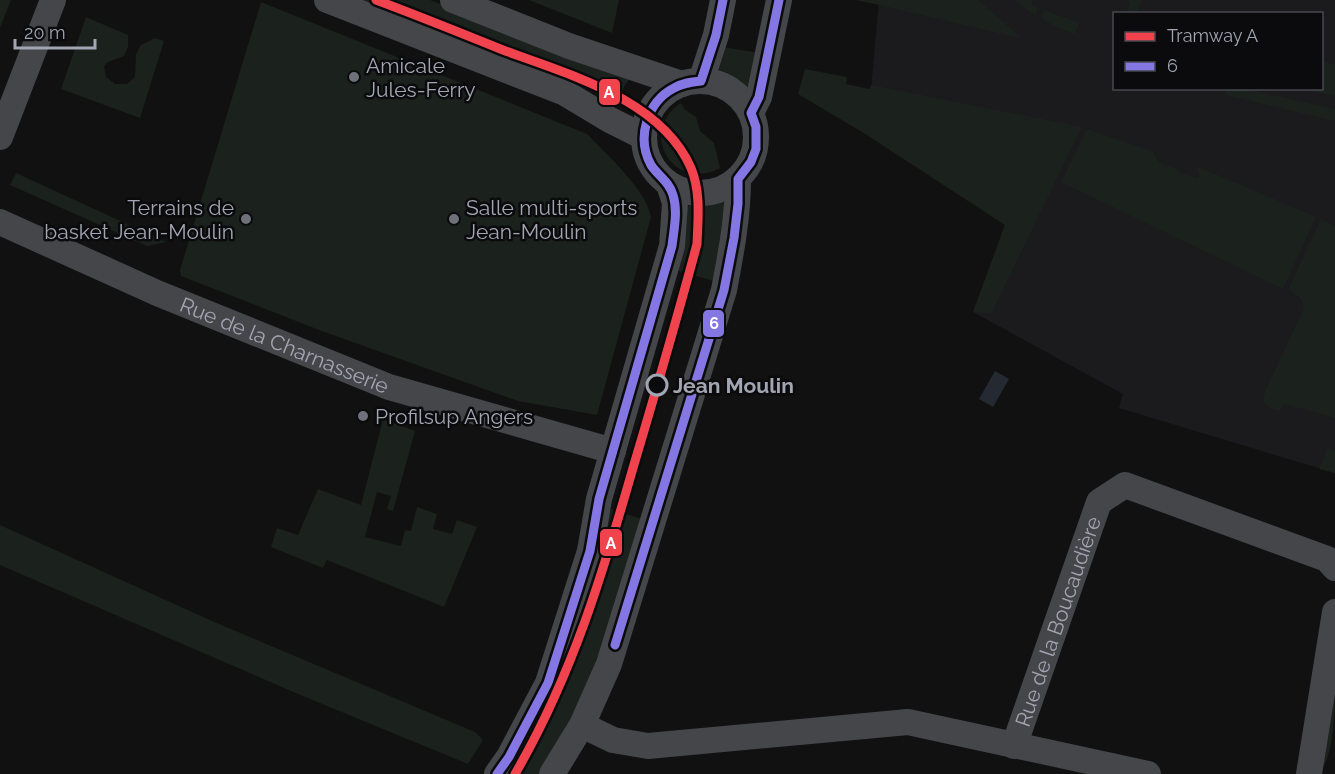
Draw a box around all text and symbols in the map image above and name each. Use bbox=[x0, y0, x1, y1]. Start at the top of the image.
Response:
scale bar bbox=[15, 12, 94, 50]
legend bbox=[1113, 12, 1323, 90]
text: 20 m bbox=[24, 22, 66, 43]
text: Tramway A bbox=[1167, 25, 1258, 46]
place label: Amicale Jules-Ferry bbox=[366, 53, 476, 102]
text: 6 bbox=[1167, 55, 1178, 76]
marker: Amicale Jules-Ferry bbox=[347, 70, 361, 84]
line badge: A bbox=[598, 78, 621, 106]
text: A bbox=[604, 83, 615, 102]
place label: Terrains de basket Jean-Moulin bbox=[44, 195, 234, 244]
place label: Salle multi-sports Jean-Moulin bbox=[466, 195, 637, 244]
marker: Terrains de basket Jean-Moulin bbox=[239, 212, 253, 226]
marker: Salle multi-sports Jean-Moulin bbox=[447, 212, 461, 226]
street label: Rue de la Charnasserie bbox=[177, 291, 393, 398]
line badge: 6 bbox=[702, 309, 725, 338]
text: 6 bbox=[709, 314, 719, 333]
place label: Jean Moulin bbox=[673, 373, 794, 398]
marker: Jean Moulin bbox=[646, 374, 668, 396]
place label: Profilsup Angers bbox=[375, 404, 533, 429]
marker: Profilsup Angers bbox=[356, 409, 370, 423]
street label: Rue de la Boucaudière bbox=[1009, 513, 1106, 730]
line badge: A bbox=[599, 528, 623, 557]
text: A bbox=[606, 534, 617, 553]

